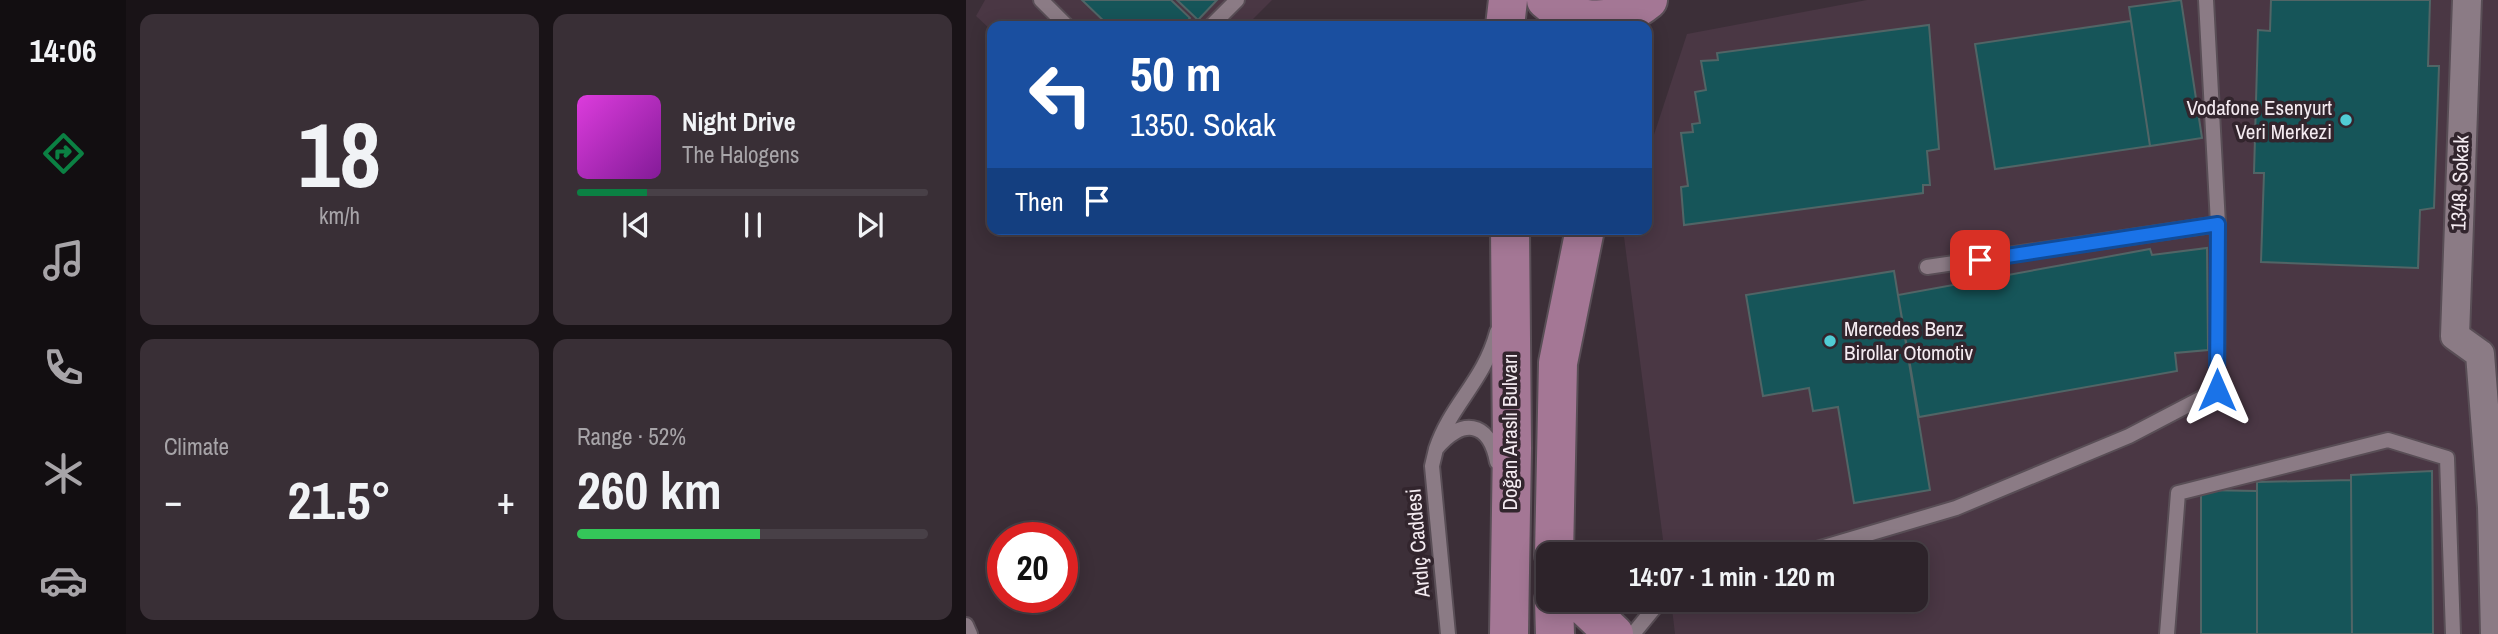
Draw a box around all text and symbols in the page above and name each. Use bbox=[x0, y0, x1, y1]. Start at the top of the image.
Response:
text: 14:06 bbox=[29, 29, 97, 72]
text: 50 m bbox=[1130, 40, 1222, 106]
icon: left bbox=[1015, 49, 1106, 140]
text: 18 bbox=[298, 93, 381, 215]
place label: Vodafone Esenyurt Veri Merkezi bbox=[2186, 93, 2332, 146]
text: 1350. Sokak bbox=[1130, 103, 1276, 146]
text: Night Drive bbox=[682, 104, 796, 139]
marker: Vodafone Esenyurt Veri Merkezi bbox=[2338, 112, 2354, 128]
icon: directions bbox=[39, 129, 88, 178]
street label: 1348. Sokak bbox=[2443, 134, 2476, 231]
text: The Halogens bbox=[682, 139, 799, 170]
icon: arrive bbox=[1078, 182, 1116, 220]
text: Then bbox=[1015, 184, 1064, 219]
text: km/h bbox=[319, 200, 360, 231]
icon: previous bbox=[617, 206, 655, 244]
icon: pause bbox=[734, 206, 772, 244]
icon: next bbox=[851, 206, 889, 244]
pin bbox=[1950, 230, 2010, 290]
icon: music bbox=[39, 236, 88, 285]
icon: arrive bbox=[1961, 241, 1999, 279]
place label: Mercedes Benz Birollar Otomotiv bbox=[1844, 314, 1974, 367]
marker: Mercedes Benz Birollar Otomotiv bbox=[1822, 333, 1838, 349]
icon: phone bbox=[39, 343, 88, 392]
position arrow bbox=[2180, 353, 2254, 427]
street label: Doğan Araslı Bulvarı bbox=[1495, 354, 1524, 510]
text: Range · 52% bbox=[577, 421, 686, 452]
text: Climate bbox=[164, 431, 229, 462]
icon: climate bbox=[39, 449, 88, 498]
text: 260 km bbox=[577, 455, 722, 525]
text: 21.5° bbox=[288, 465, 391, 535]
text: − bbox=[164, 475, 182, 526]
text: + bbox=[497, 475, 515, 526]
street label: Ardıç Caddesi bbox=[1398, 487, 1437, 600]
speed limit sign: 20 bbox=[987, 522, 1078, 613]
icon: car bbox=[39, 556, 88, 605]
text: 14:07 · 1 min · 120 m bbox=[1629, 559, 1835, 594]

